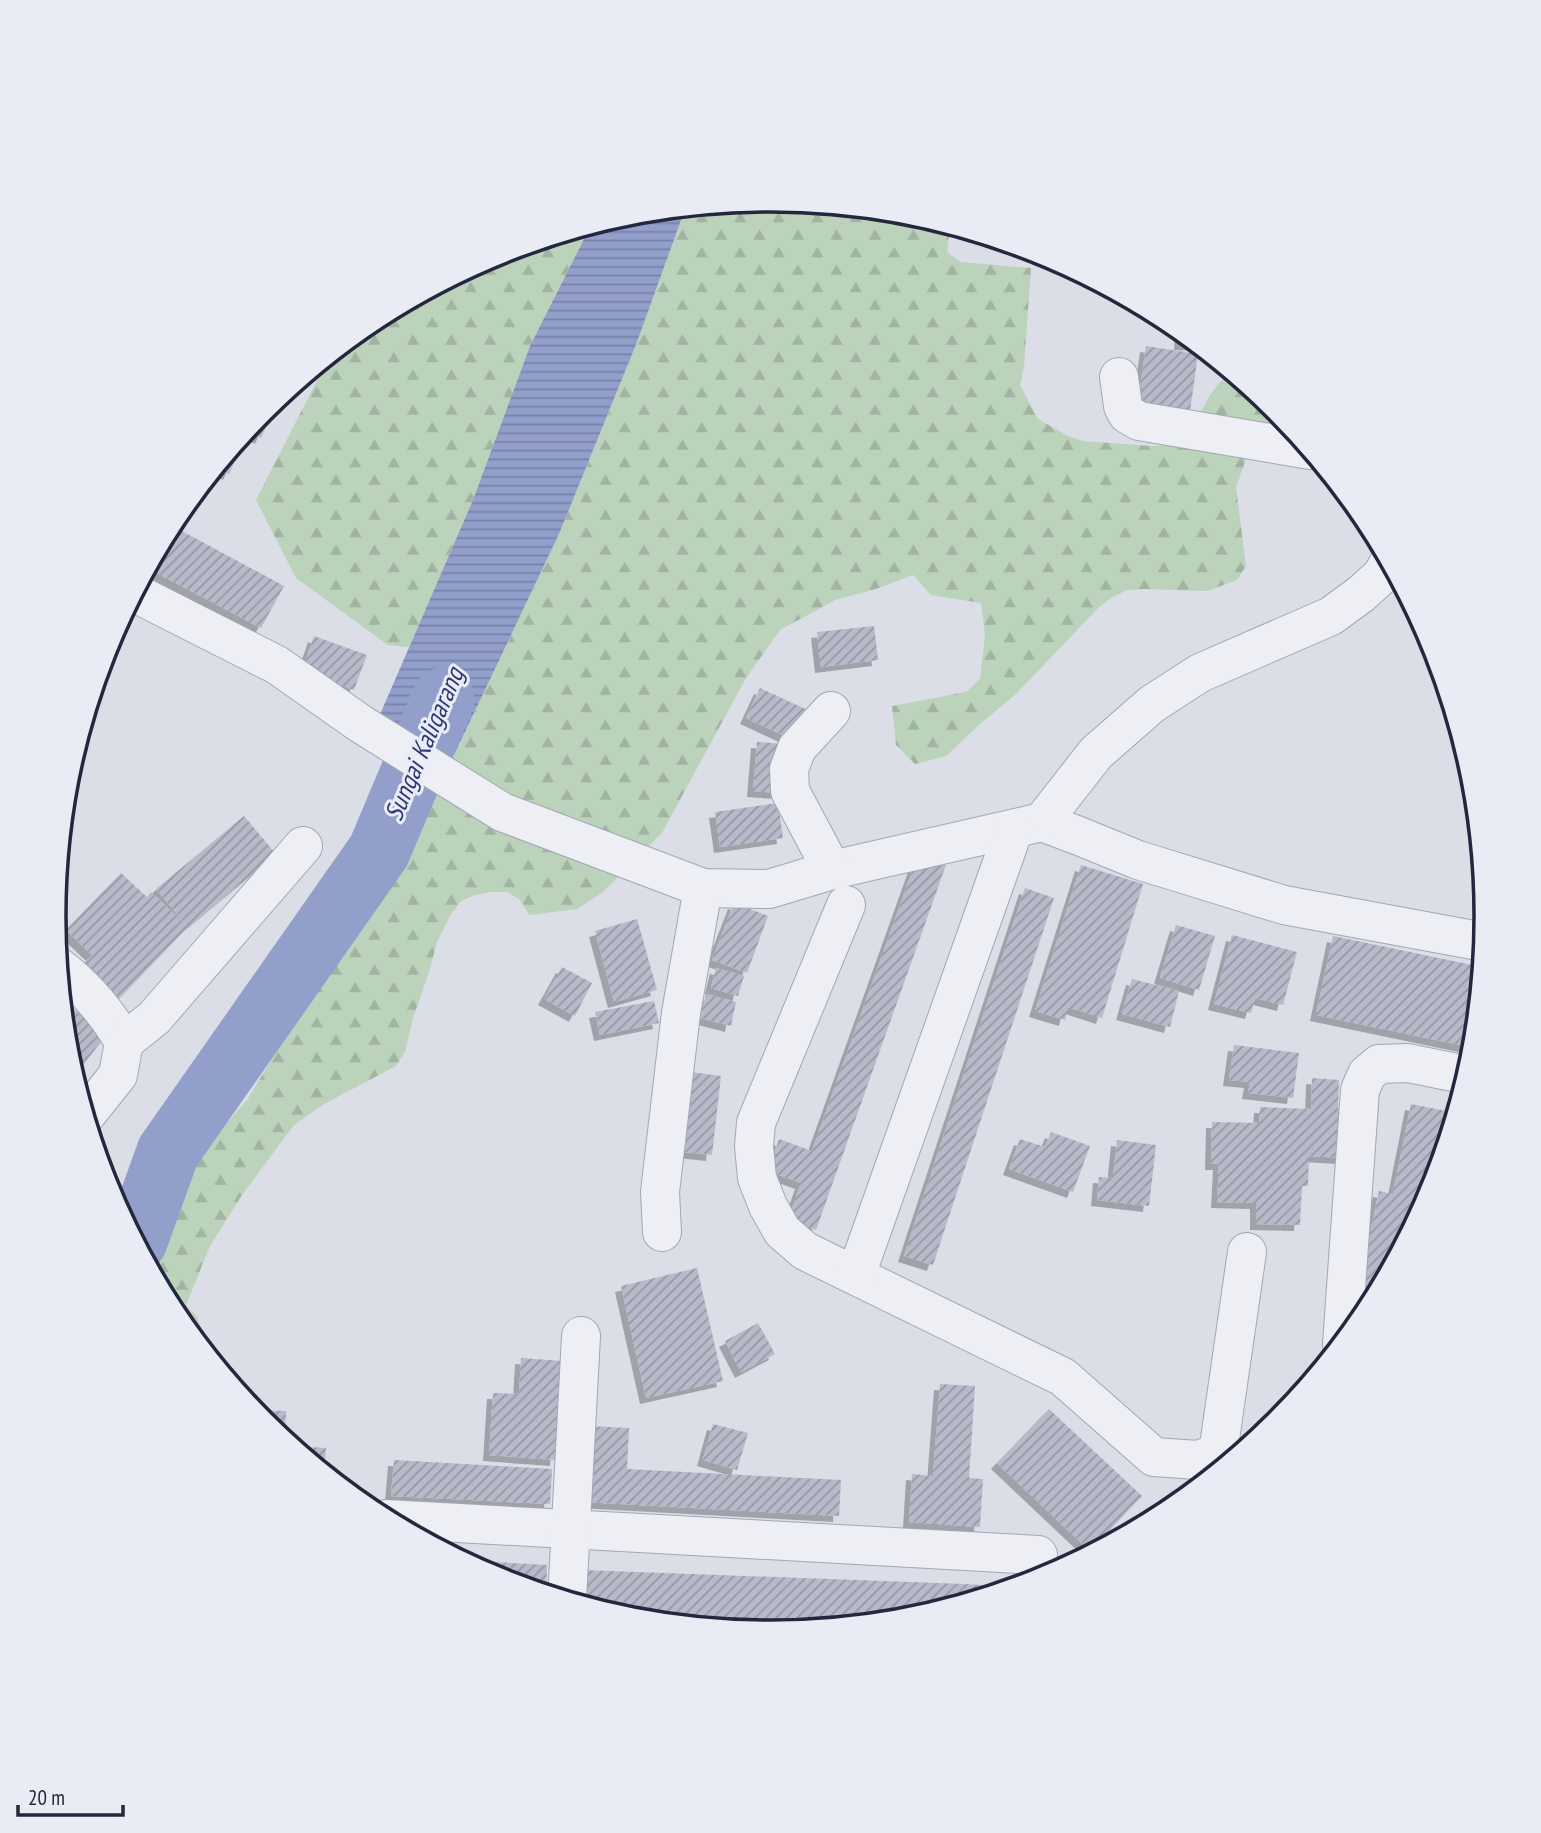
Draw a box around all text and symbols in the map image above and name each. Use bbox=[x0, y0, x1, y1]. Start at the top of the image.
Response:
water label: Sungai Kaligarang bbox=[377, 661, 471, 825]
scale bar bbox=[18, 1773, 122, 1817]
text: 20 m bbox=[28, 1784, 65, 1811]

